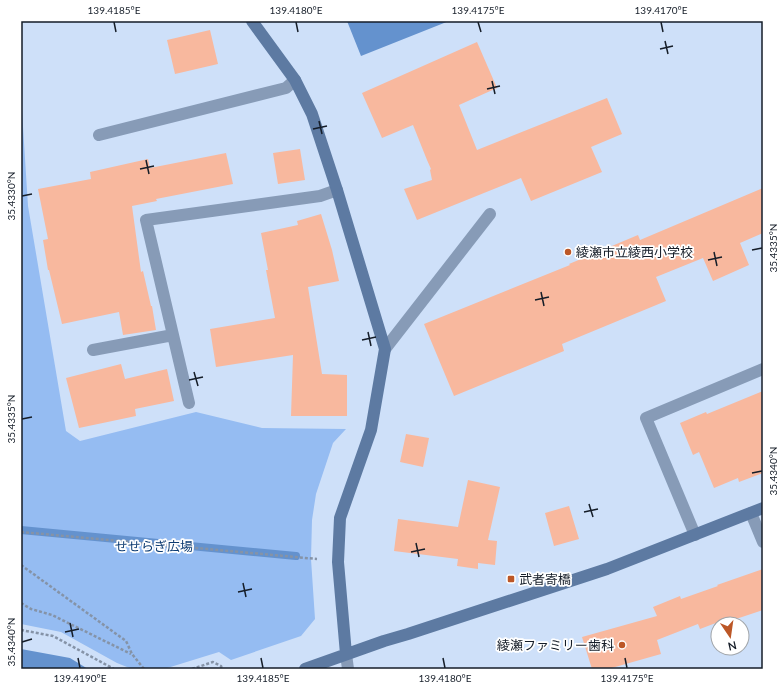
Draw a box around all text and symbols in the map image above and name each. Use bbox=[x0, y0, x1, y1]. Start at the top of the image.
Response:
text: 139.4185°E bbox=[88, 4, 141, 16]
text: 139.4180°E bbox=[270, 4, 323, 16]
text: 139.4175°E bbox=[452, 4, 505, 16]
text: 139.4170°E bbox=[635, 4, 688, 16]
text: 35.4330°N bbox=[5, 172, 17, 220]
text: 35.4335°N bbox=[767, 224, 779, 272]
place label: 綾瀬市立綾西小学校 bbox=[576, 244, 693, 260]
marker: 綾瀬市立綾西小学校 bbox=[563, 247, 573, 257]
text: 35.4335°N bbox=[5, 395, 17, 443]
text: 35.4340°N bbox=[767, 447, 779, 495]
park label: せせらぎ広場 bbox=[115, 538, 193, 554]
place label: 武者寄橋 bbox=[519, 571, 571, 587]
marker: 武者寄橋 bbox=[506, 574, 516, 584]
north arrow bbox=[710, 616, 750, 656]
text: 35.4340°N bbox=[5, 618, 17, 666]
place label: 綾瀬ファミリー歯科 bbox=[497, 637, 614, 653]
text: N bbox=[727, 639, 738, 654]
marker: 綾瀬ファミリー歯科 bbox=[617, 640, 627, 650]
text: 139.4190°E bbox=[54, 672, 107, 684]
text: 139.4185°E bbox=[237, 672, 290, 684]
text: 139.4180°E bbox=[419, 672, 472, 684]
text: 139.4175°E bbox=[601, 672, 654, 684]

